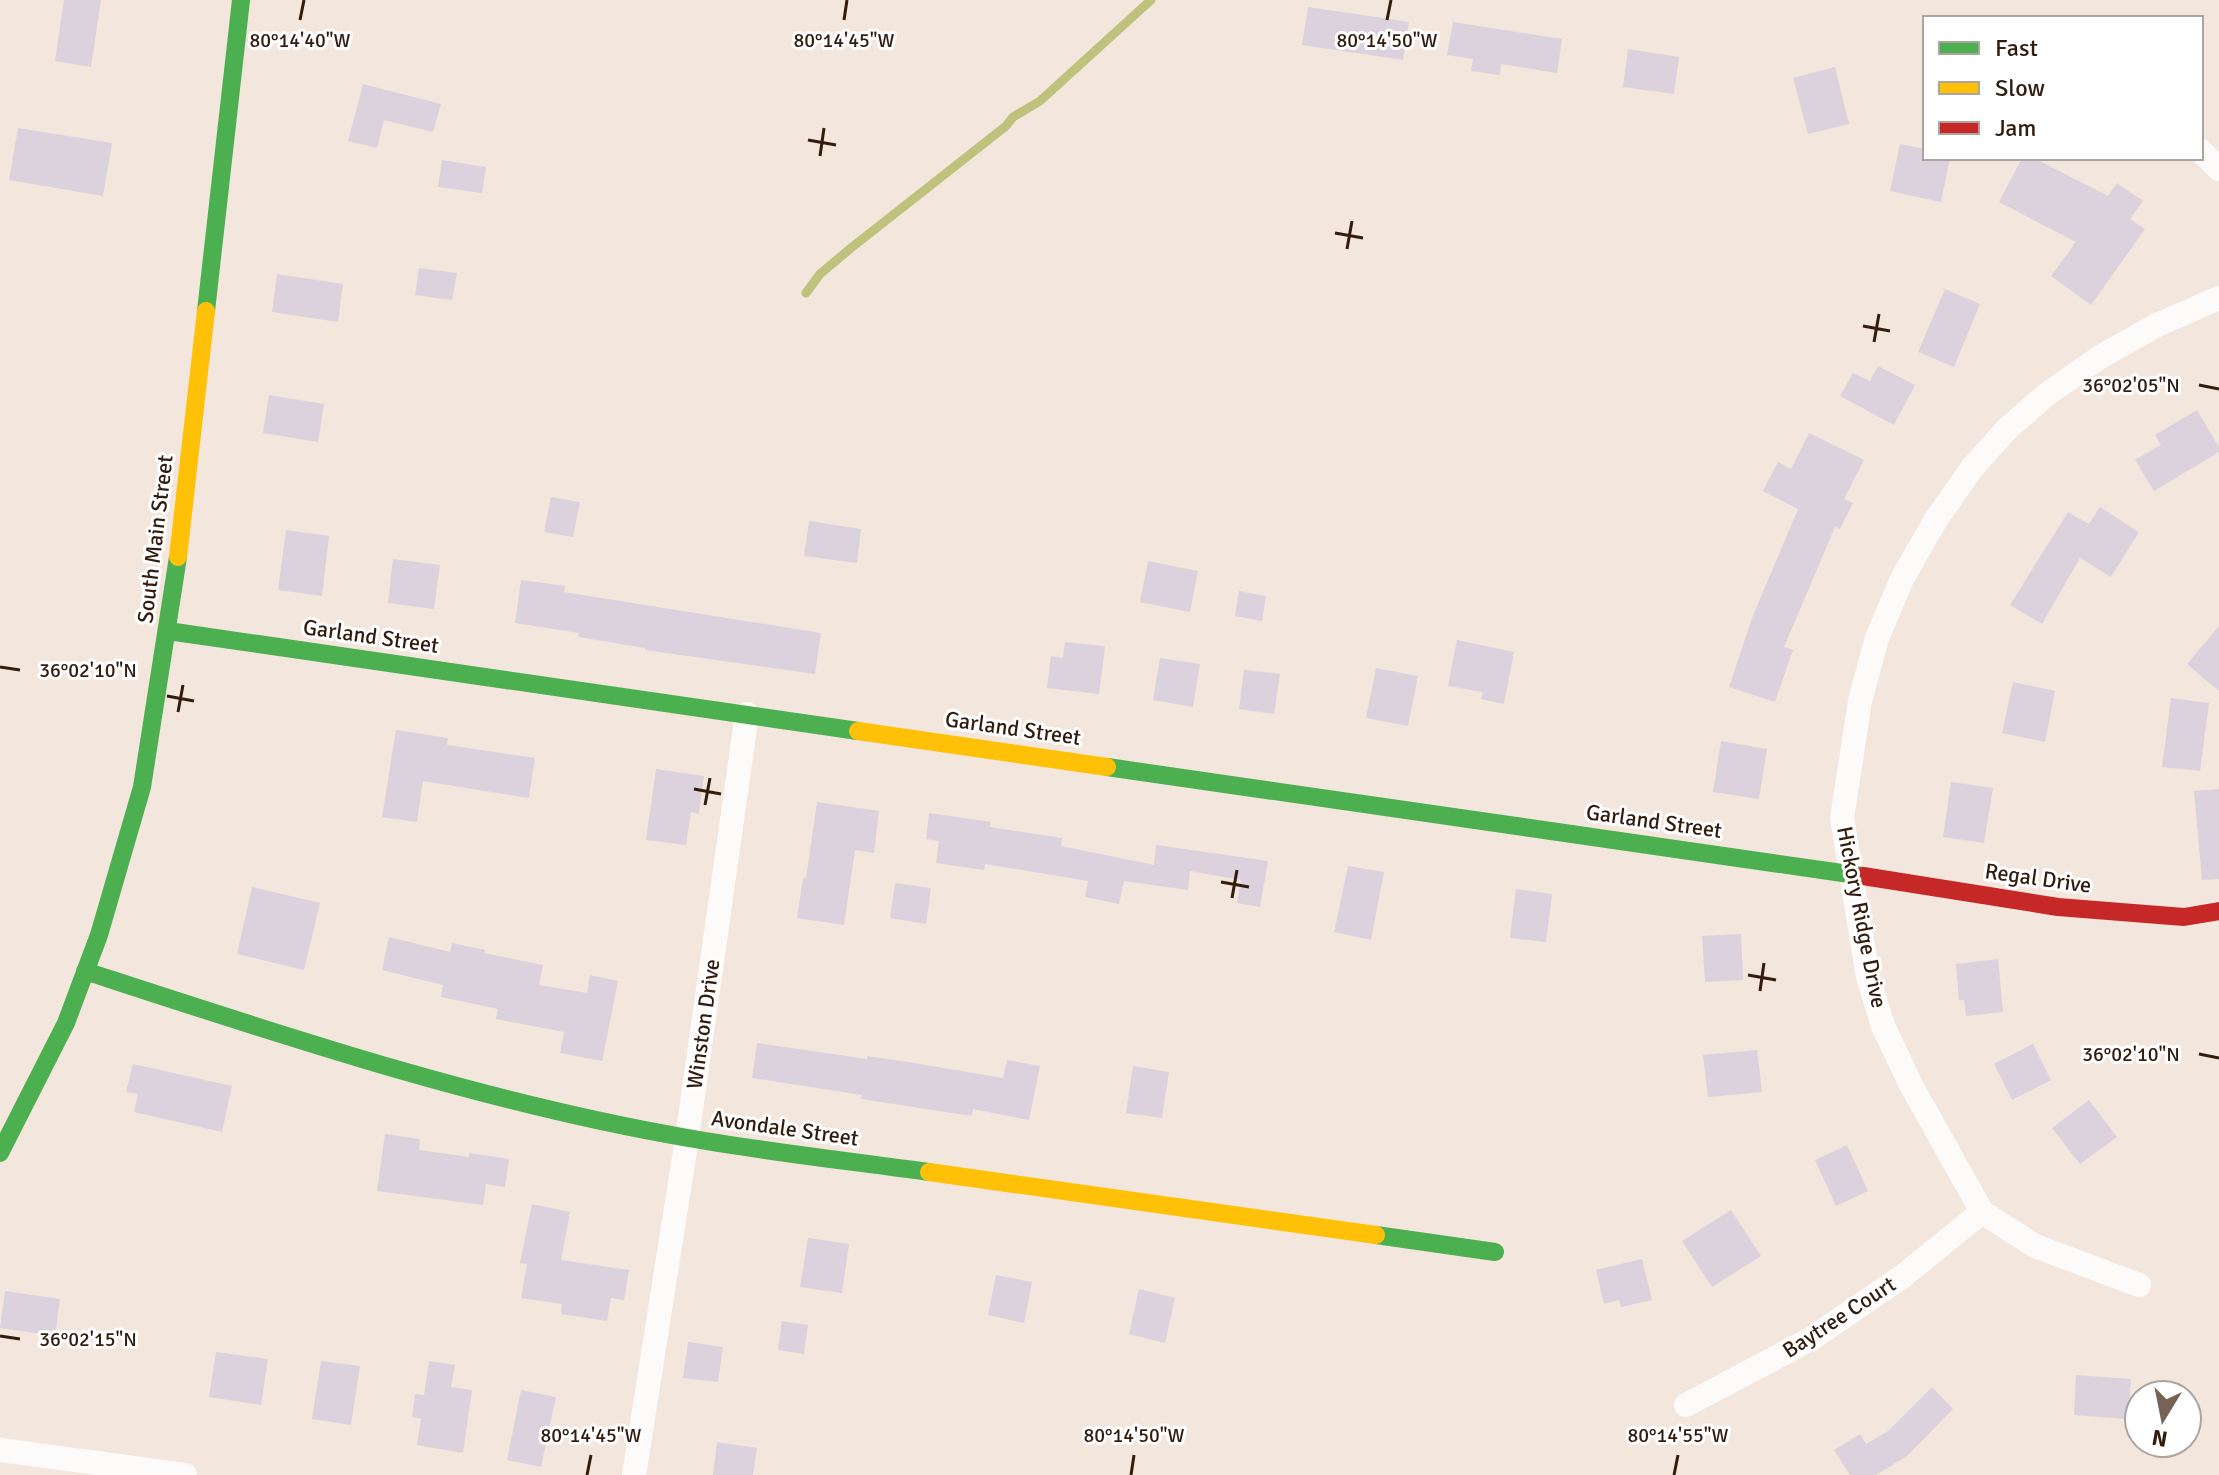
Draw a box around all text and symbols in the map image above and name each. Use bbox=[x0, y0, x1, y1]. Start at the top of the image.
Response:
legend bbox=[1923, 16, 2203, 160]
text: 80°14'40"W bbox=[249, 28, 351, 53]
text: 80°14'45"W bbox=[793, 28, 895, 53]
text: 80°14'50"W bbox=[1336, 28, 1438, 53]
text: Fast bbox=[1995, 33, 2038, 63]
text: Slow bbox=[1995, 73, 2045, 103]
text: Jam bbox=[1995, 113, 2036, 143]
text: 36°02'05"N bbox=[2082, 373, 2180, 398]
street label: South Main Street bbox=[131, 453, 179, 625]
street label: Garland Street bbox=[301, 613, 441, 659]
text: 36°02'10"N bbox=[39, 658, 137, 683]
street label: Garland Street bbox=[943, 705, 1083, 751]
street label: Garland Street bbox=[1584, 798, 1724, 844]
street label: Hickory Ridge Drive bbox=[1831, 824, 1893, 1010]
street label: Regal Drive bbox=[1983, 857, 2093, 899]
street label: Winston Drive bbox=[680, 957, 726, 1091]
text: 36°02'10"N bbox=[2082, 1042, 2180, 1067]
street label: Avondale Street bbox=[710, 1104, 861, 1152]
street label: Baytree Court bbox=[1777, 1270, 1901, 1364]
text: 36°02'15"N bbox=[39, 1327, 137, 1352]
north arrow bbox=[2123, 1379, 2203, 1459]
text: 80°14'45"W bbox=[540, 1423, 642, 1448]
text: 80°14'50"W bbox=[1083, 1423, 1185, 1448]
text: 80°14'55"W bbox=[1627, 1423, 1729, 1448]
text: N bbox=[2150, 1424, 2169, 1453]

